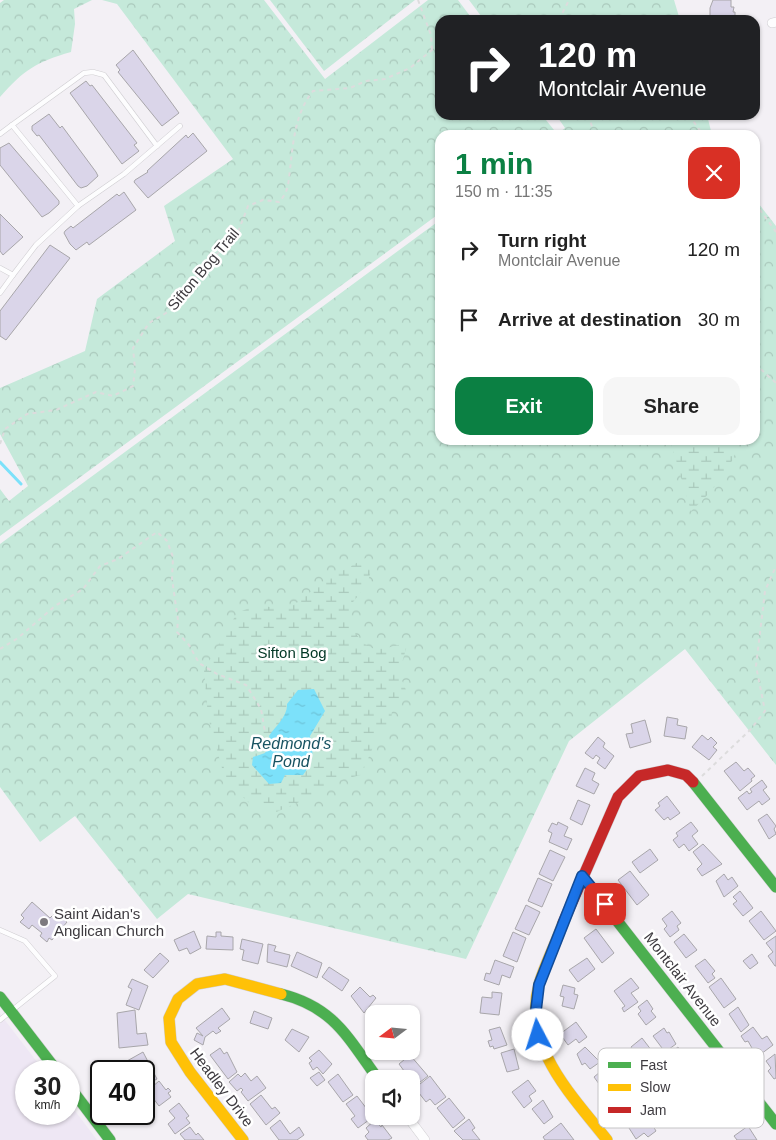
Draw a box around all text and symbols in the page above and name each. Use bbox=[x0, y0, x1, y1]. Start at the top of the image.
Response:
icon: right bbox=[455, 35, 520, 100]
text: 120 m bbox=[538, 35, 637, 74]
text: Montclair Avenue bbox=[538, 76, 706, 101]
text: 1 min bbox=[455, 147, 533, 180]
button: close bbox=[688, 147, 740, 199]
text: 150 m · 11:35 bbox=[455, 183, 553, 200]
street label: Sifton Bog Trail bbox=[164, 225, 242, 313]
text: Turn right bbox=[498, 230, 586, 251]
icon: right bbox=[455, 236, 483, 264]
text: 120 m bbox=[687, 239, 740, 260]
text: Montclair Avenue bbox=[498, 252, 620, 269]
icon: arrive bbox=[455, 306, 483, 334]
text: Arrive at destination bbox=[498, 309, 682, 330]
text: 30 m bbox=[698, 309, 740, 330]
button: Exit bbox=[455, 377, 593, 435]
button: Share bbox=[603, 377, 740, 435]
park label: Sifton Bog bbox=[257, 644, 327, 661]
water label: Redmond's Pond bbox=[251, 735, 331, 770]
pin bbox=[584, 883, 626, 925]
icon: arrive bbox=[591, 890, 619, 918]
place label: Saint Aidan's Anglican Church bbox=[54, 905, 164, 939]
marker: Saint Aidan's Anglican Church bbox=[38, 916, 50, 928]
street label: Montclair Avenue bbox=[641, 929, 725, 1029]
north arrow bbox=[365, 1005, 420, 1060]
map controls bbox=[365, 1005, 420, 1125]
position arrow bbox=[511, 1008, 563, 1060]
street label: Headley Drive bbox=[187, 1044, 257, 1130]
legend bbox=[598, 1048, 764, 1128]
text: Fast bbox=[640, 1057, 667, 1073]
speed limit sign: 40 bbox=[90, 1060, 155, 1125]
button: sound bbox=[365, 1070, 420, 1125]
text: 30 bbox=[34, 1072, 61, 1100]
text: Slow bbox=[640, 1079, 671, 1095]
text: km/h bbox=[34, 1098, 61, 1112]
text: Jam bbox=[640, 1102, 666, 1118]

